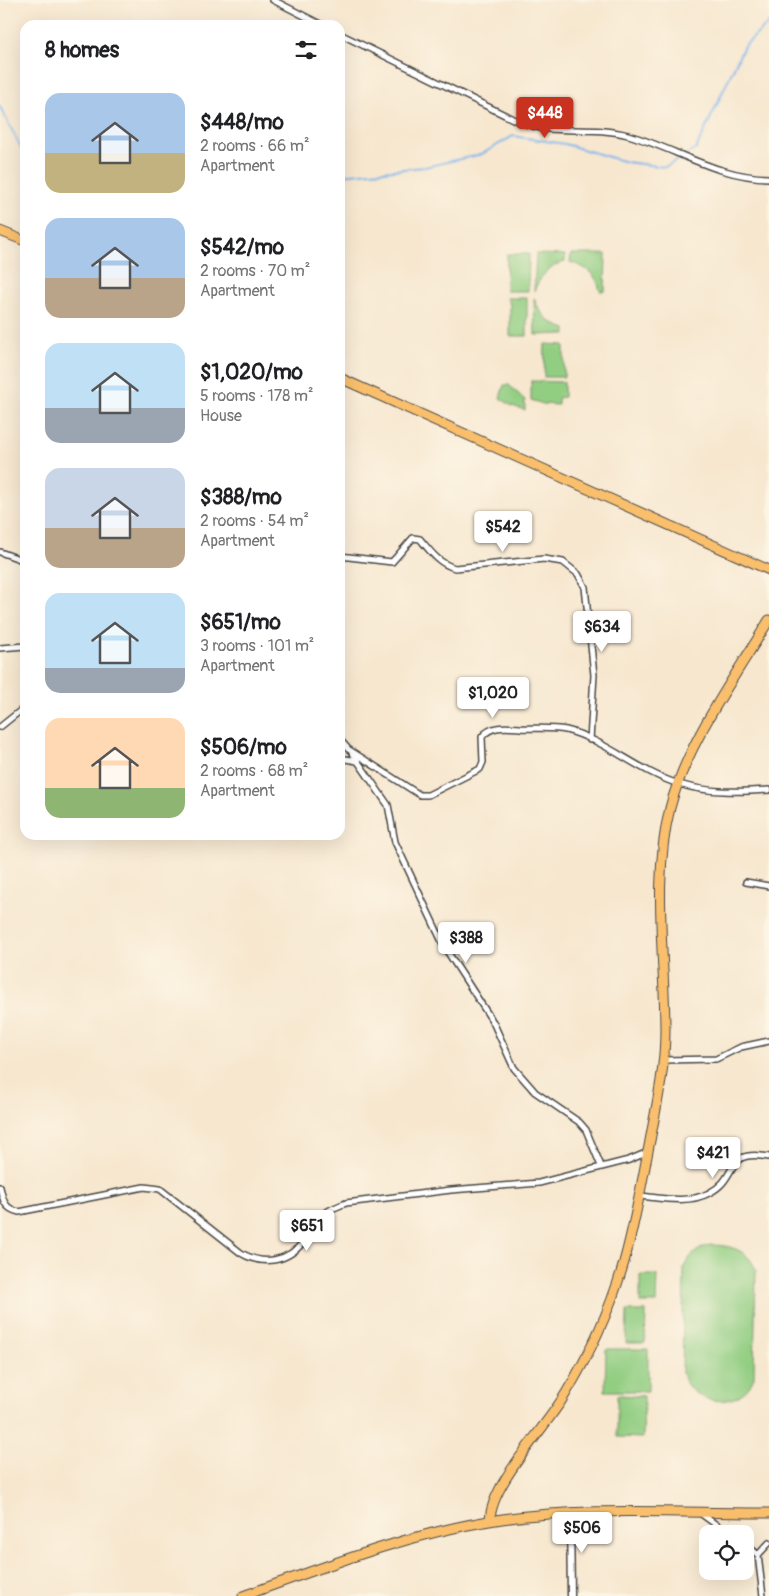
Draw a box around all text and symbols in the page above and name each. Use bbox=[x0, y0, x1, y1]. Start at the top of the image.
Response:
icon: filters bbox=[292, 36, 320, 64]
text: 8 homes bbox=[45, 37, 119, 64]
pin: $448 bbox=[515, 96, 575, 139]
text: $448 bbox=[527, 103, 563, 123]
text: $448/mo bbox=[200, 109, 284, 136]
icon: home bbox=[85, 113, 145, 173]
text: 2 rooms · 66 m² bbox=[200, 136, 310, 156]
text: Apartment bbox=[200, 156, 275, 176]
text: $542/mo bbox=[200, 234, 284, 261]
icon: home bbox=[85, 238, 145, 298]
text: 2 rooms · 70 m² bbox=[200, 261, 310, 281]
text: Apartment bbox=[200, 281, 275, 301]
text: $1,020/mo bbox=[200, 359, 303, 386]
icon: home bbox=[85, 363, 145, 423]
text: 5 rooms · 178 m² bbox=[200, 386, 313, 406]
text: House bbox=[200, 406, 242, 426]
text: $388/mo bbox=[200, 484, 282, 511]
icon: home bbox=[85, 488, 145, 548]
pin: $542 bbox=[473, 510, 533, 553]
text: 2 rooms · 54 m² bbox=[200, 511, 309, 531]
text: $542 bbox=[485, 517, 521, 537]
text: Apartment bbox=[200, 531, 275, 551]
text: $651/mo bbox=[200, 609, 281, 636]
pin: $634 bbox=[572, 610, 632, 653]
icon: home bbox=[85, 613, 145, 673]
text: $634 bbox=[584, 617, 620, 637]
text: 3 rooms · 101 m² bbox=[200, 636, 314, 656]
text: Apartment bbox=[200, 656, 275, 676]
pin: $1,020 bbox=[452, 676, 534, 719]
text: $1,020 bbox=[468, 683, 518, 703]
text: $506/mo bbox=[200, 734, 287, 761]
icon: home bbox=[85, 738, 145, 798]
text: 2 rooms · 68 m² bbox=[200, 761, 308, 781]
text: Apartment bbox=[200, 781, 275, 801]
pin: $388 bbox=[436, 922, 496, 964]
text: $388 bbox=[449, 928, 483, 948]
pin: $421 bbox=[683, 1136, 743, 1179]
text: $421 bbox=[696, 1143, 730, 1163]
pin: $651 bbox=[277, 1210, 337, 1252]
text: $651 bbox=[291, 1216, 323, 1236]
pin: $506 bbox=[552, 1512, 612, 1554]
text: $506 bbox=[563, 1518, 601, 1538]
map controls bbox=[699, 1525, 754, 1580]
button: locate bbox=[699, 1525, 754, 1580]

